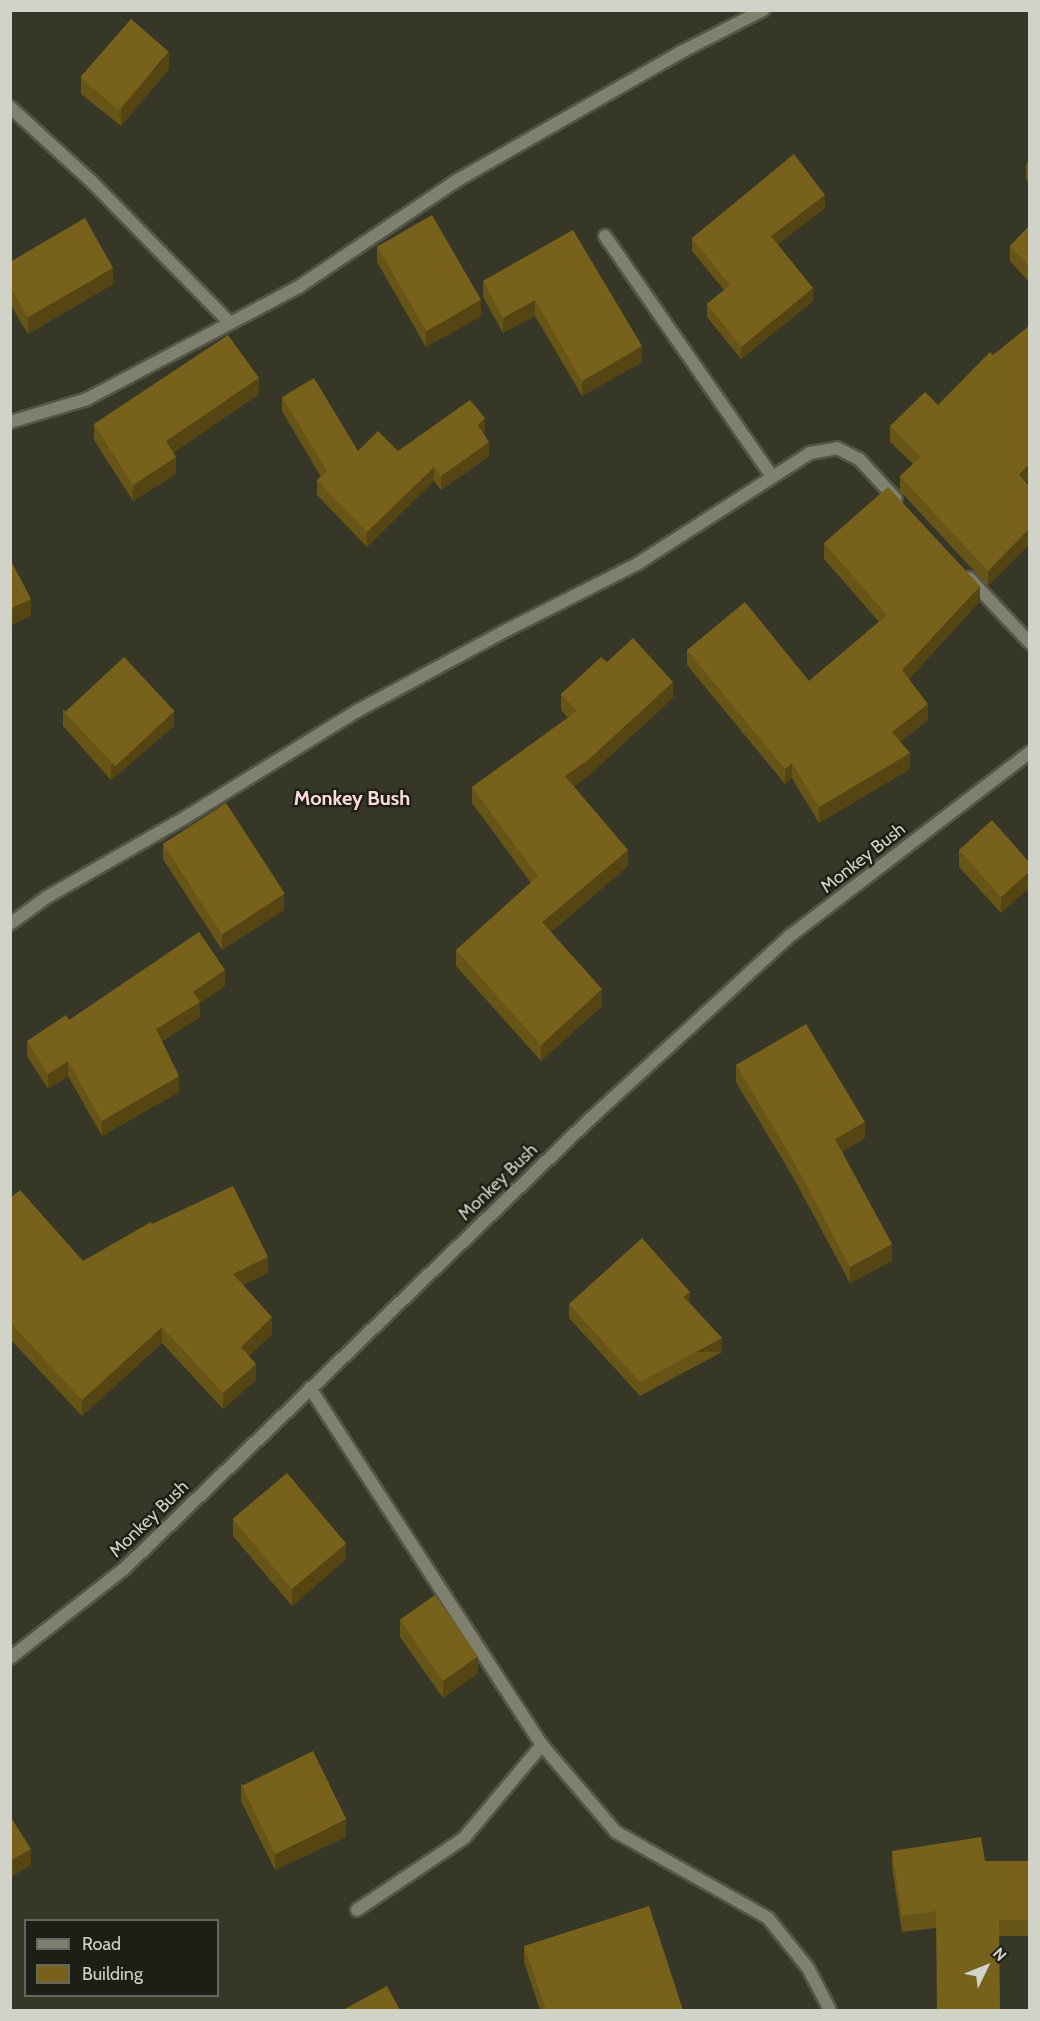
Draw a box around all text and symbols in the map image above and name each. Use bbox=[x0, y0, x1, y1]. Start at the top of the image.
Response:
district label: Monkey Bush bbox=[294, 786, 410, 810]
street label: Monkey Bush bbox=[816, 818, 910, 898]
street label: Monkey Bush bbox=[454, 1139, 542, 1225]
street label: Monkey Bush bbox=[105, 1476, 193, 1562]
legend bbox=[24, 1919, 219, 1997]
text: Road bbox=[82, 1933, 121, 1955]
north arrow bbox=[956, 1937, 1016, 1997]
text: N bbox=[989, 1944, 1010, 1965]
text: Building bbox=[82, 1963, 143, 1985]

